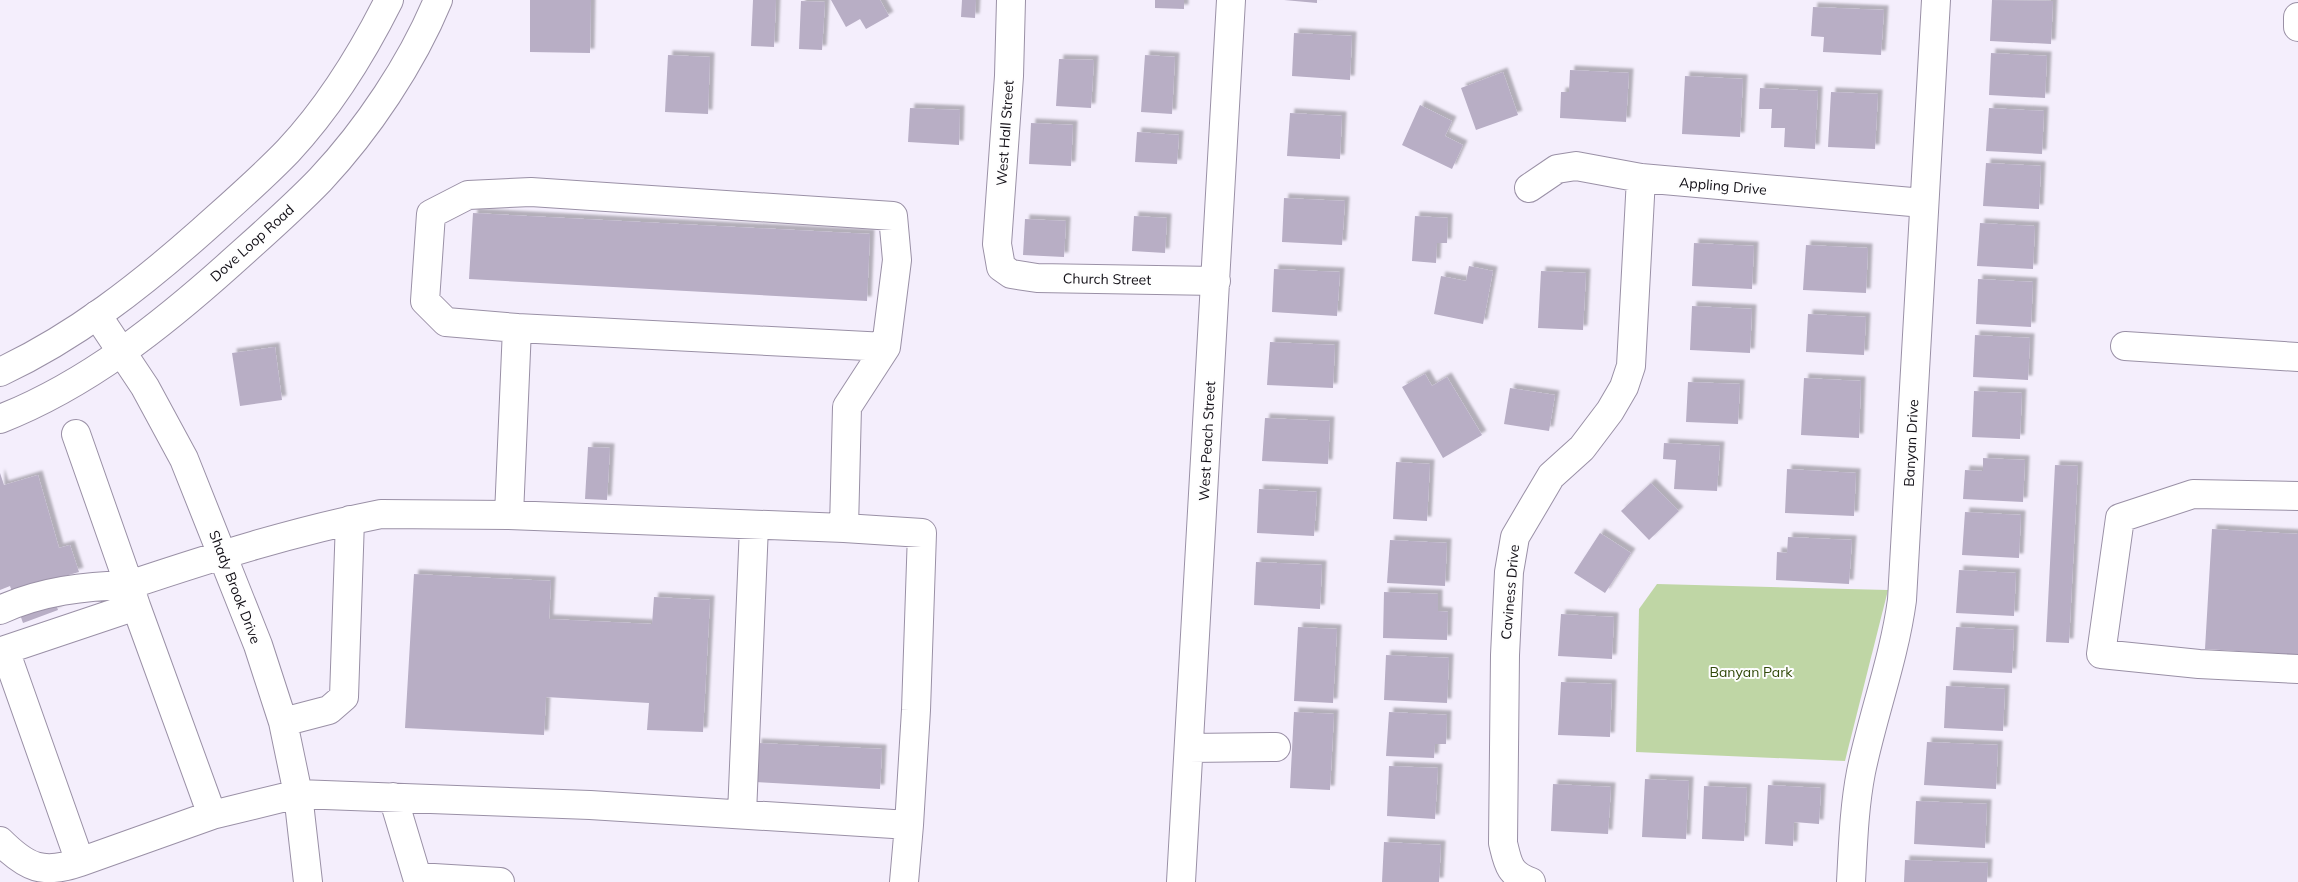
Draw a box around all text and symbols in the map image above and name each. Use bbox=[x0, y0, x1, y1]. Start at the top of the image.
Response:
street label: West Hall Street bbox=[992, 79, 1018, 186]
street label: Appling Drive bbox=[1678, 173, 1768, 199]
street label: Dove Loop Road bbox=[206, 201, 298, 285]
street label: Church Street bbox=[1063, 269, 1151, 289]
street label: West Peach Street bbox=[1195, 380, 1219, 501]
street label: Banyan Drive bbox=[1900, 399, 1922, 487]
street label: Shady Brook Drive bbox=[205, 528, 265, 646]
street label: Caviness Drive bbox=[1497, 544, 1523, 640]
park label: Banyan Park bbox=[1709, 663, 1793, 681]

